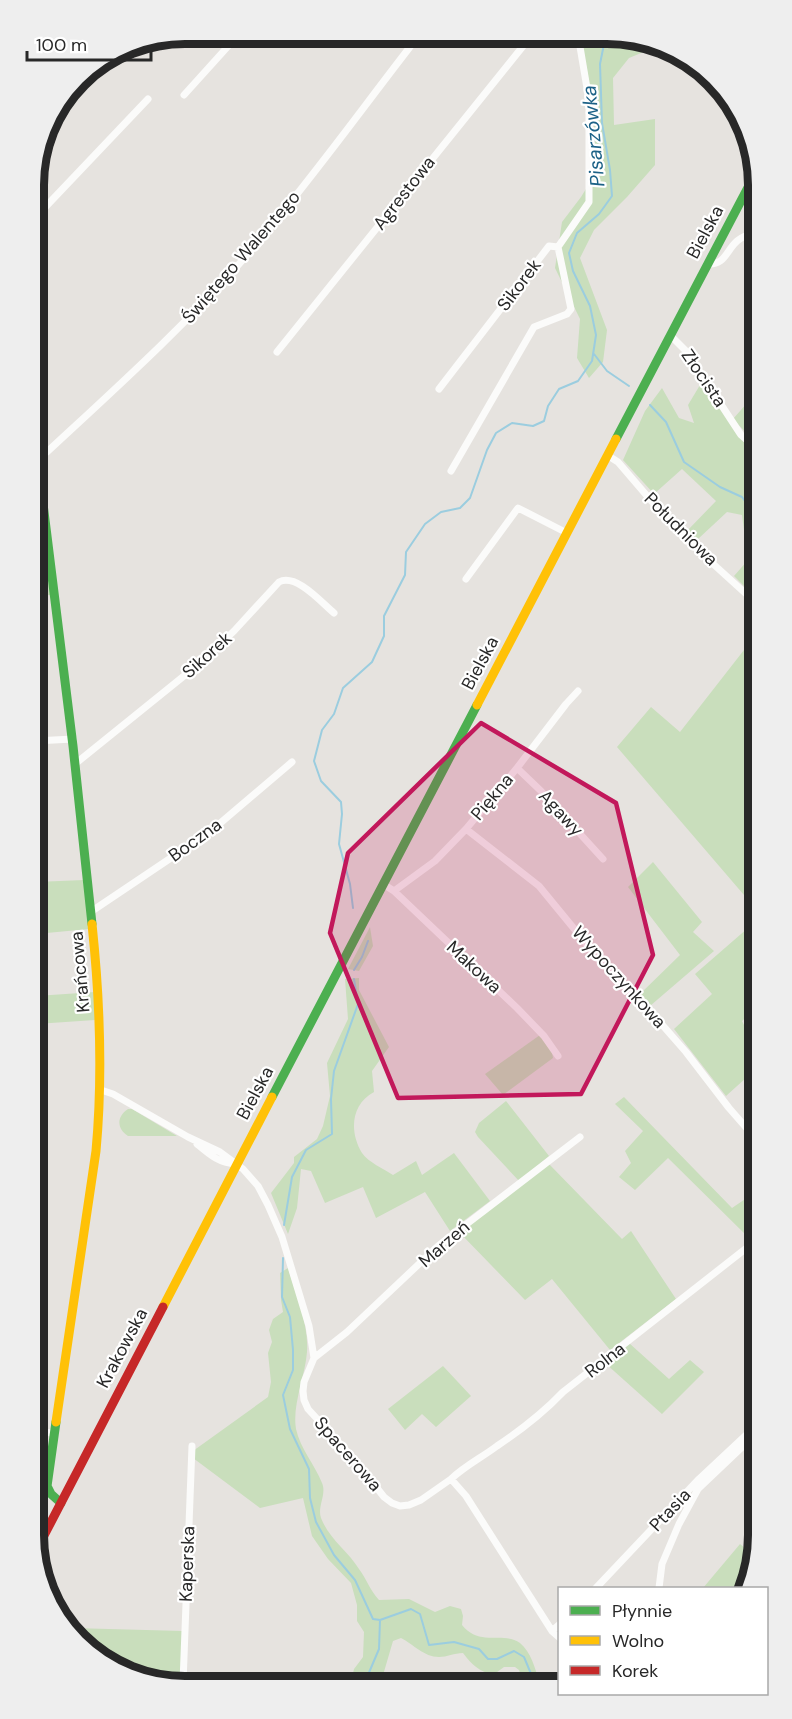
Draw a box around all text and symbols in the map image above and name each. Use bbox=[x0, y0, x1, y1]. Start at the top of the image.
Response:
scale bar bbox=[27, 24, 152, 62]
text: 100 m bbox=[36, 33, 87, 57]
water label: Pisarzówka bbox=[576, 84, 610, 188]
street label: Agrestowa bbox=[368, 151, 440, 235]
street label: Świętego Walentego bbox=[177, 185, 305, 329]
street label: Bielska bbox=[681, 201, 729, 263]
street label: Sikorek bbox=[492, 254, 546, 316]
street label: Złocista bbox=[676, 344, 732, 412]
street label: Południowa bbox=[639, 487, 723, 571]
street label: Sikorek bbox=[177, 626, 237, 684]
street label: Bielska bbox=[456, 632, 504, 694]
street label: Piękna bbox=[465, 769, 519, 825]
street label: Agawy bbox=[533, 785, 589, 841]
street label: Boczna bbox=[164, 813, 226, 867]
street label: Wypoczynkowa bbox=[567, 921, 671, 1033]
street label: Krańcowa bbox=[65, 931, 95, 1013]
street label: Makowa bbox=[441, 935, 507, 999]
street label: Bielska bbox=[231, 1062, 279, 1124]
street label: Marzeń bbox=[413, 1215, 475, 1273]
street label: Krakowska bbox=[91, 1304, 153, 1392]
street label: Rolna bbox=[580, 1337, 630, 1383]
street label: Spacerowa bbox=[309, 1411, 387, 1497]
street label: Ptasia bbox=[644, 1483, 696, 1537]
street label: Kaperska bbox=[174, 1526, 200, 1602]
legend bbox=[558, 1587, 768, 1695]
text: Płynnie bbox=[612, 1599, 672, 1623]
text: Wolno bbox=[612, 1629, 664, 1653]
text: Korek bbox=[612, 1659, 658, 1683]

